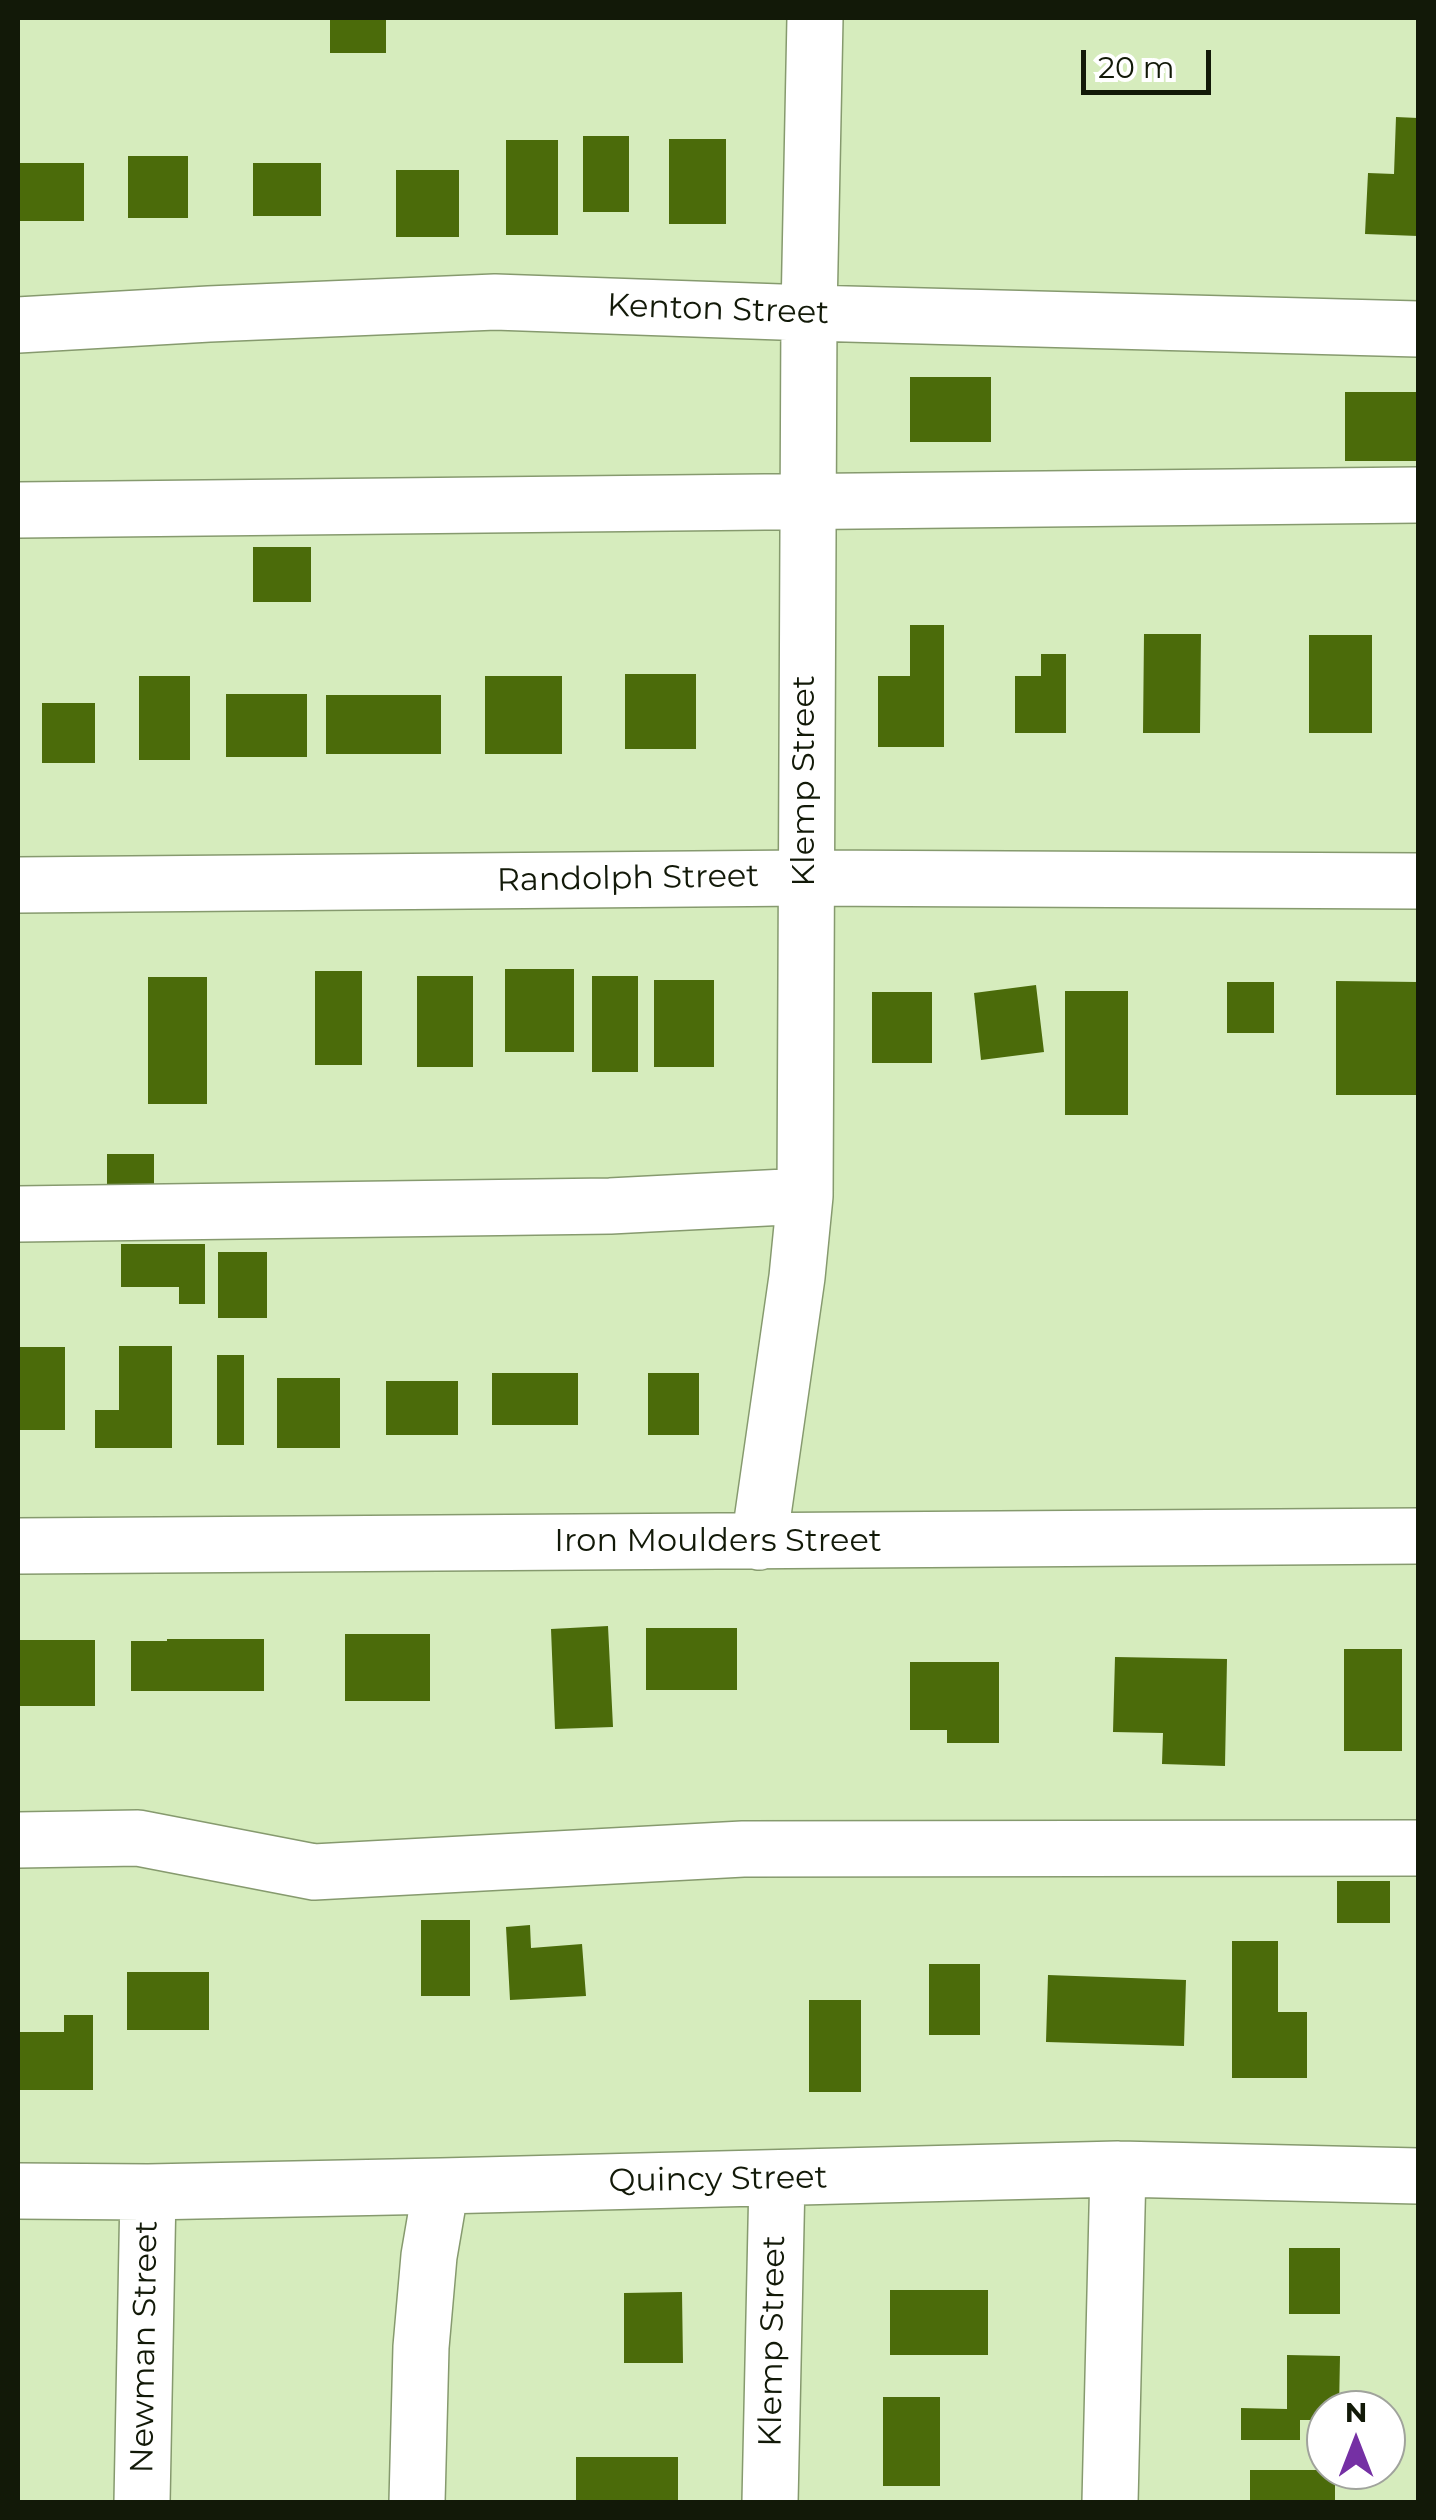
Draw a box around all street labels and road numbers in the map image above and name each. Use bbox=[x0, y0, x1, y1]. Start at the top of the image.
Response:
street label: Kenton Street bbox=[606, 287, 830, 333]
street label: Klemp Street bbox=[786, 675, 824, 887]
street label: Randolph Street bbox=[497, 858, 759, 900]
street label: Iron Moulders Street bbox=[554, 1523, 882, 1561]
street label: Quincy Street bbox=[608, 2159, 828, 2201]
street label: Newman Street bbox=[124, 2220, 166, 2474]
street label: Klemp Street bbox=[752, 2235, 794, 2447]

